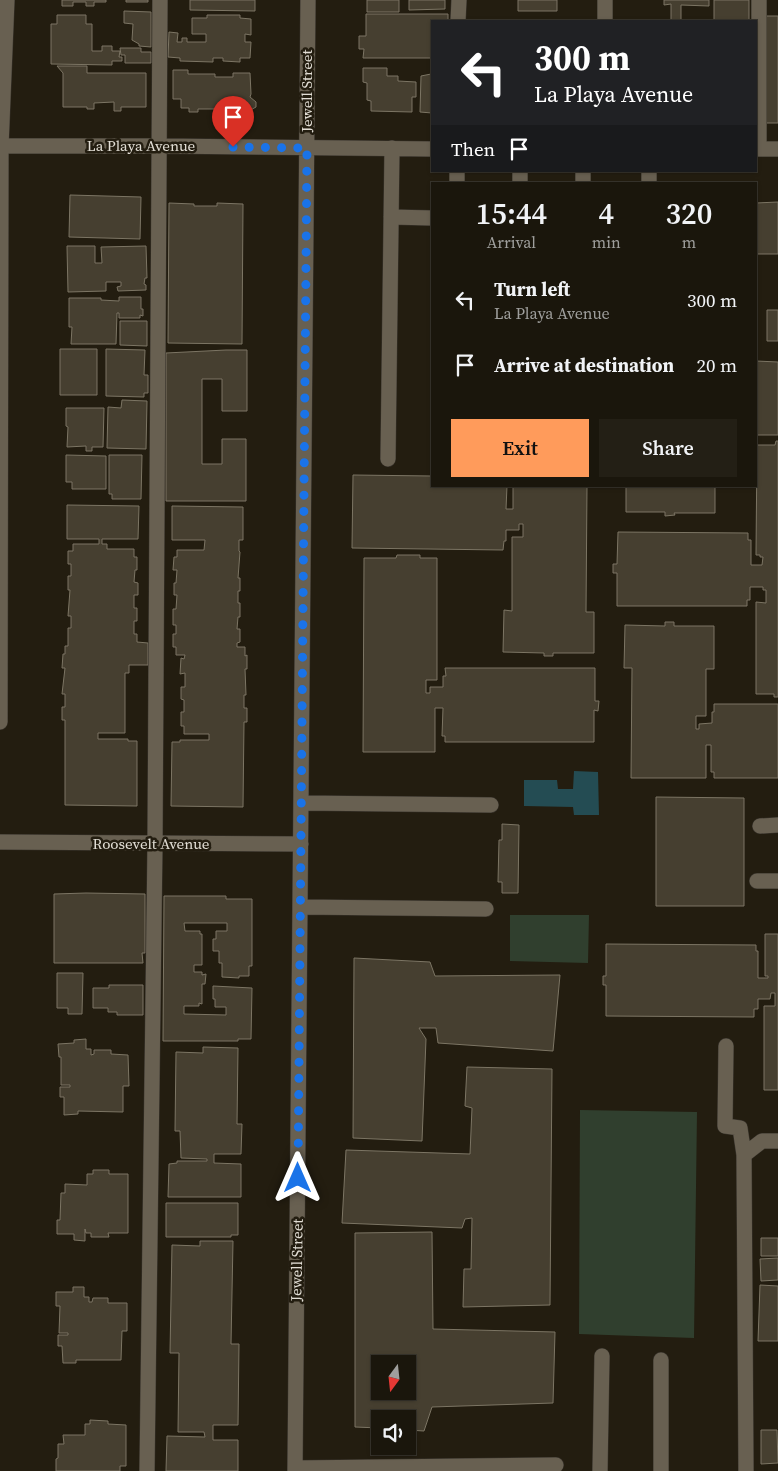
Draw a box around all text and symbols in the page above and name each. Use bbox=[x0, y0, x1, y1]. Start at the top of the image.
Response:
text: 300 m bbox=[534, 34, 630, 82]
icon: left bbox=[451, 40, 516, 105]
street label: Jewell Street bbox=[296, 50, 317, 133]
text: La Playa Avenue bbox=[534, 79, 693, 109]
pin bbox=[212, 96, 254, 147]
icon: arrive bbox=[219, 103, 247, 131]
street label: La Playa Avenue bbox=[87, 135, 196, 156]
icon: arrive bbox=[505, 135, 533, 163]
text: Then bbox=[451, 136, 495, 162]
text: 15:44 bbox=[476, 193, 547, 234]
text: 4 bbox=[598, 193, 614, 234]
text: 320 bbox=[665, 193, 712, 234]
text: Arrival bbox=[487, 231, 536, 253]
text: min bbox=[592, 231, 621, 253]
text: m bbox=[682, 231, 696, 253]
text: Turn left bbox=[494, 276, 570, 302]
icon: left bbox=[451, 286, 479, 314]
text: 300 m bbox=[687, 287, 737, 313]
text: La Playa Avenue bbox=[494, 302, 610, 324]
icon: arrive bbox=[451, 351, 479, 379]
text: Arrive at destination bbox=[494, 352, 674, 378]
text: 20 m bbox=[696, 352, 737, 378]
button: Exit bbox=[451, 419, 589, 477]
button: Share bbox=[599, 419, 737, 477]
street label: Roosevelt Avenue bbox=[93, 833, 210, 854]
position arrow bbox=[271, 1151, 323, 1203]
street label: Jewell Street bbox=[285, 1218, 308, 1303]
north arrow bbox=[371, 1355, 416, 1400]
map controls bbox=[371, 1355, 416, 1455]
button: sound bbox=[371, 1410, 416, 1455]

